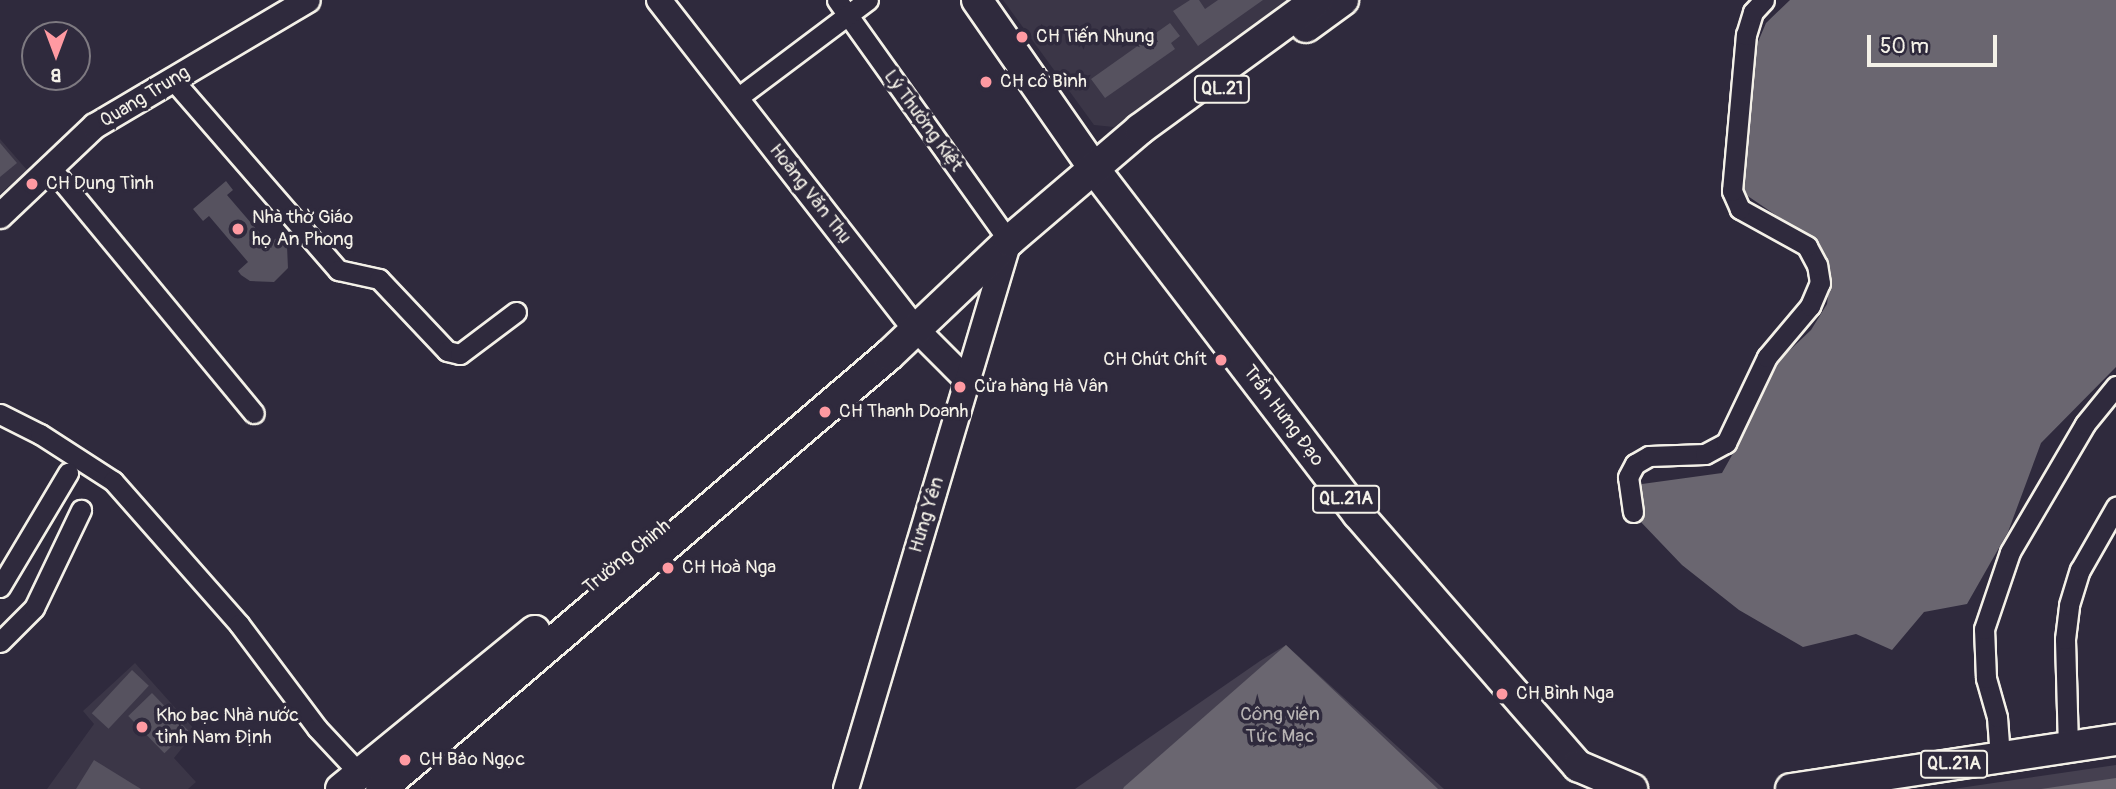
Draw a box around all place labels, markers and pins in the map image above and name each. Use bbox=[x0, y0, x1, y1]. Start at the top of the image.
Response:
place label: CH Tiến Nhung bbox=[1036, 26, 1154, 48]
marker: CH Tiến Nhung bbox=[1014, 29, 1030, 45]
place label: CH cô Bình bbox=[1000, 71, 1087, 93]
marker: CH cô Bình bbox=[978, 74, 994, 90]
place label: CH Dung Tình bbox=[46, 173, 154, 195]
marker: CH Dung Tình bbox=[24, 176, 40, 192]
place label: Nhà thờ Giáo họ An Phong bbox=[252, 207, 353, 251]
marker: Nhà thờ Giáo họ An Phong bbox=[230, 221, 246, 237]
place label: CH Chút Chít bbox=[1103, 349, 1207, 371]
marker: CH Chút Chít bbox=[1213, 352, 1229, 368]
place label: Cửa hàng Hà Vân bbox=[974, 376, 1108, 398]
marker: Cửa hàng Hà Vân bbox=[952, 379, 968, 395]
place label: CH Thanh Doanh bbox=[839, 401, 968, 423]
marker: CH Thanh Doanh bbox=[817, 404, 833, 420]
place label: CH Hoà Nga bbox=[682, 557, 776, 579]
marker: CH Hoà Nga bbox=[660, 560, 676, 576]
place label: CH Bình Nga bbox=[1516, 683, 1614, 705]
marker: CH Bình Nga bbox=[1494, 686, 1510, 702]
place label: Kho bạc Nhà nước tỉnh Nam Định bbox=[156, 705, 299, 749]
marker: Kho bạc Nhà nước tỉnh Nam Định bbox=[134, 719, 150, 735]
place label: CH Bảo Ngọc bbox=[419, 749, 525, 771]
marker: CH Bảo Ngọc bbox=[397, 752, 413, 768]

